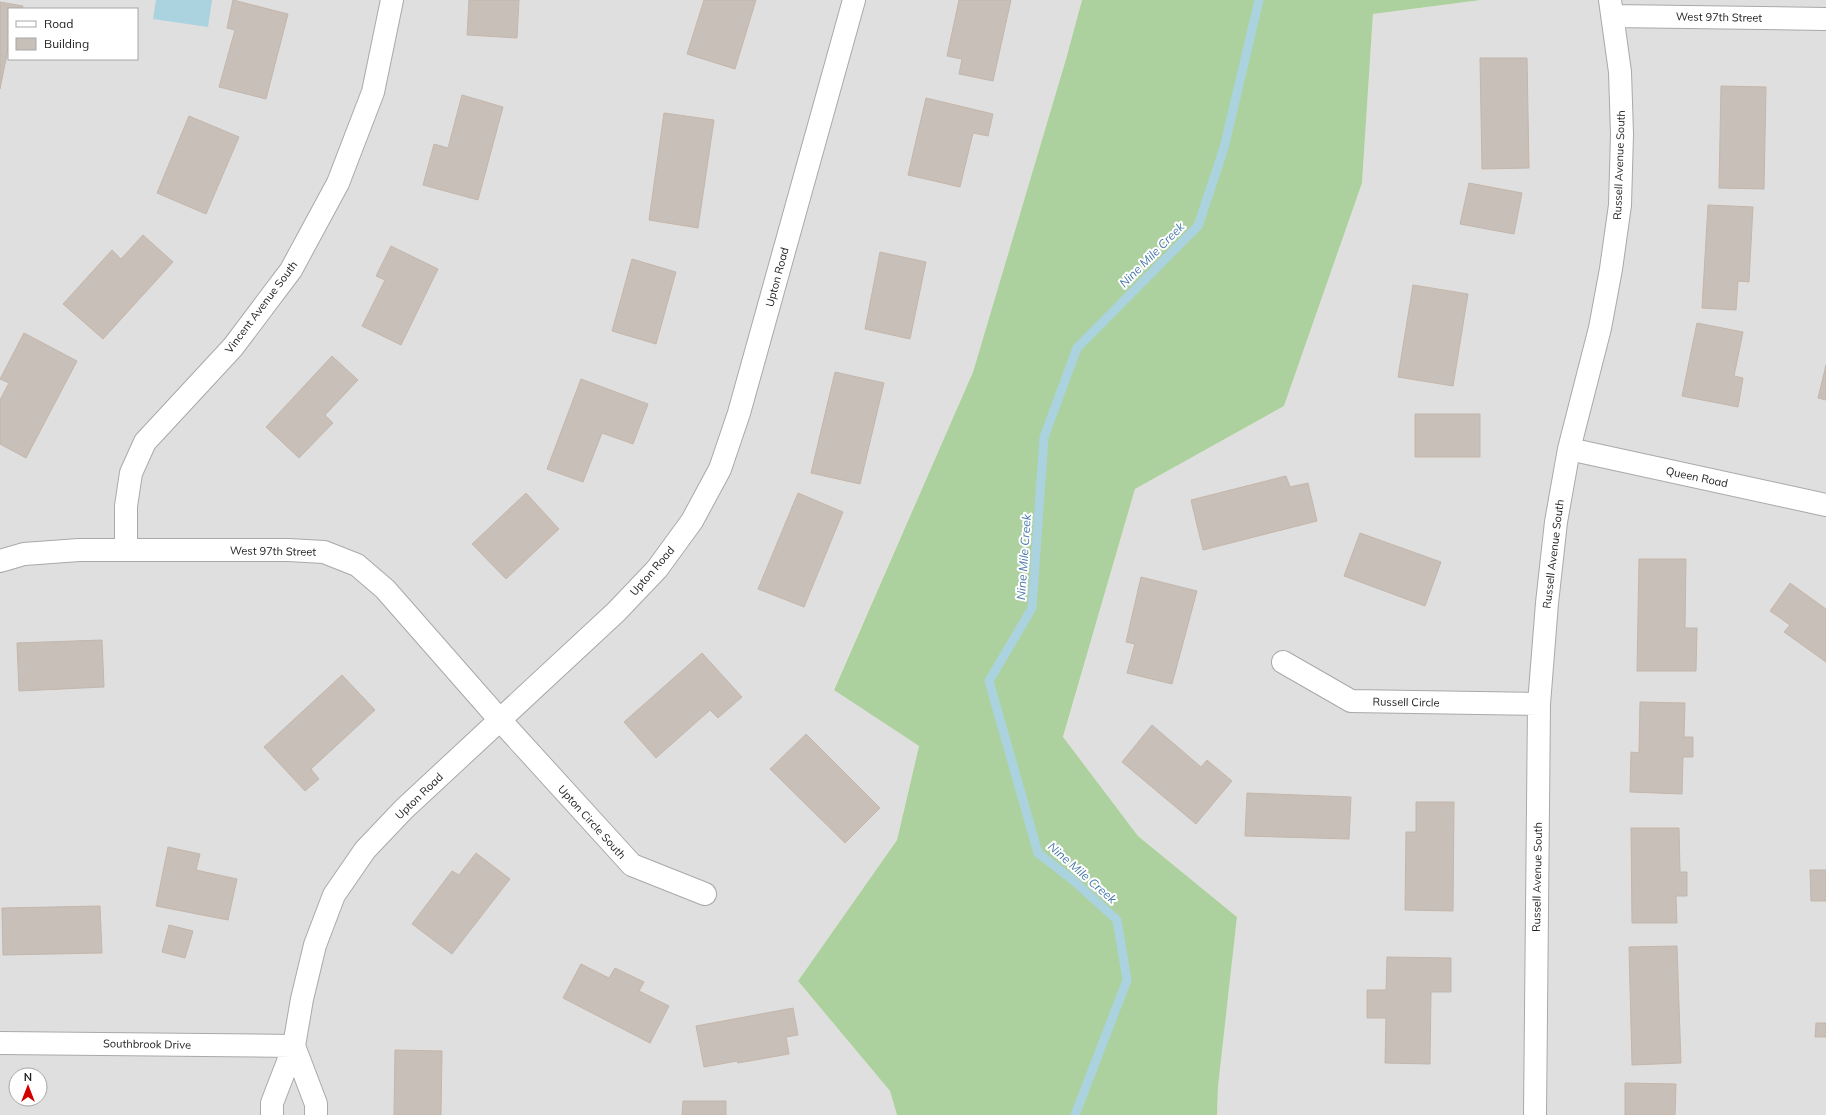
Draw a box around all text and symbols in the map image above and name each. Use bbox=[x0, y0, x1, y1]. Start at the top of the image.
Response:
legend bbox=[8, 8, 138, 60]
street label: West 97th Street bbox=[1676, 9, 1763, 25]
text: Road bbox=[44, 16, 73, 31]
text: Building bbox=[44, 36, 89, 51]
street label: Russell Avenue South bbox=[1610, 110, 1628, 220]
water label: Nine Mile Creek bbox=[1116, 218, 1188, 290]
street label: Upton Road bbox=[762, 246, 792, 308]
street label: Vincent Avenue South bbox=[222, 258, 300, 356]
street label: Queen Road bbox=[1665, 464, 1729, 490]
street label: Russell Avenue South bbox=[1539, 499, 1567, 609]
water label: Nine Mile Creek bbox=[1013, 513, 1034, 600]
street label: West 97th Street bbox=[230, 543, 317, 559]
street label: Upton Road bbox=[627, 543, 677, 599]
street label: Russell Circle bbox=[1372, 694, 1440, 710]
street label: Upton Road bbox=[392, 770, 446, 822]
street label: Upton Circle South bbox=[555, 782, 629, 862]
street label: Russell Avenue South bbox=[1529, 822, 1545, 932]
water label: Nine Mile Creek bbox=[1045, 839, 1120, 907]
street label: Southbrook Drive bbox=[103, 1036, 191, 1052]
north arrow bbox=[8, 1067, 48, 1107]
text: N bbox=[24, 1070, 32, 1084]

